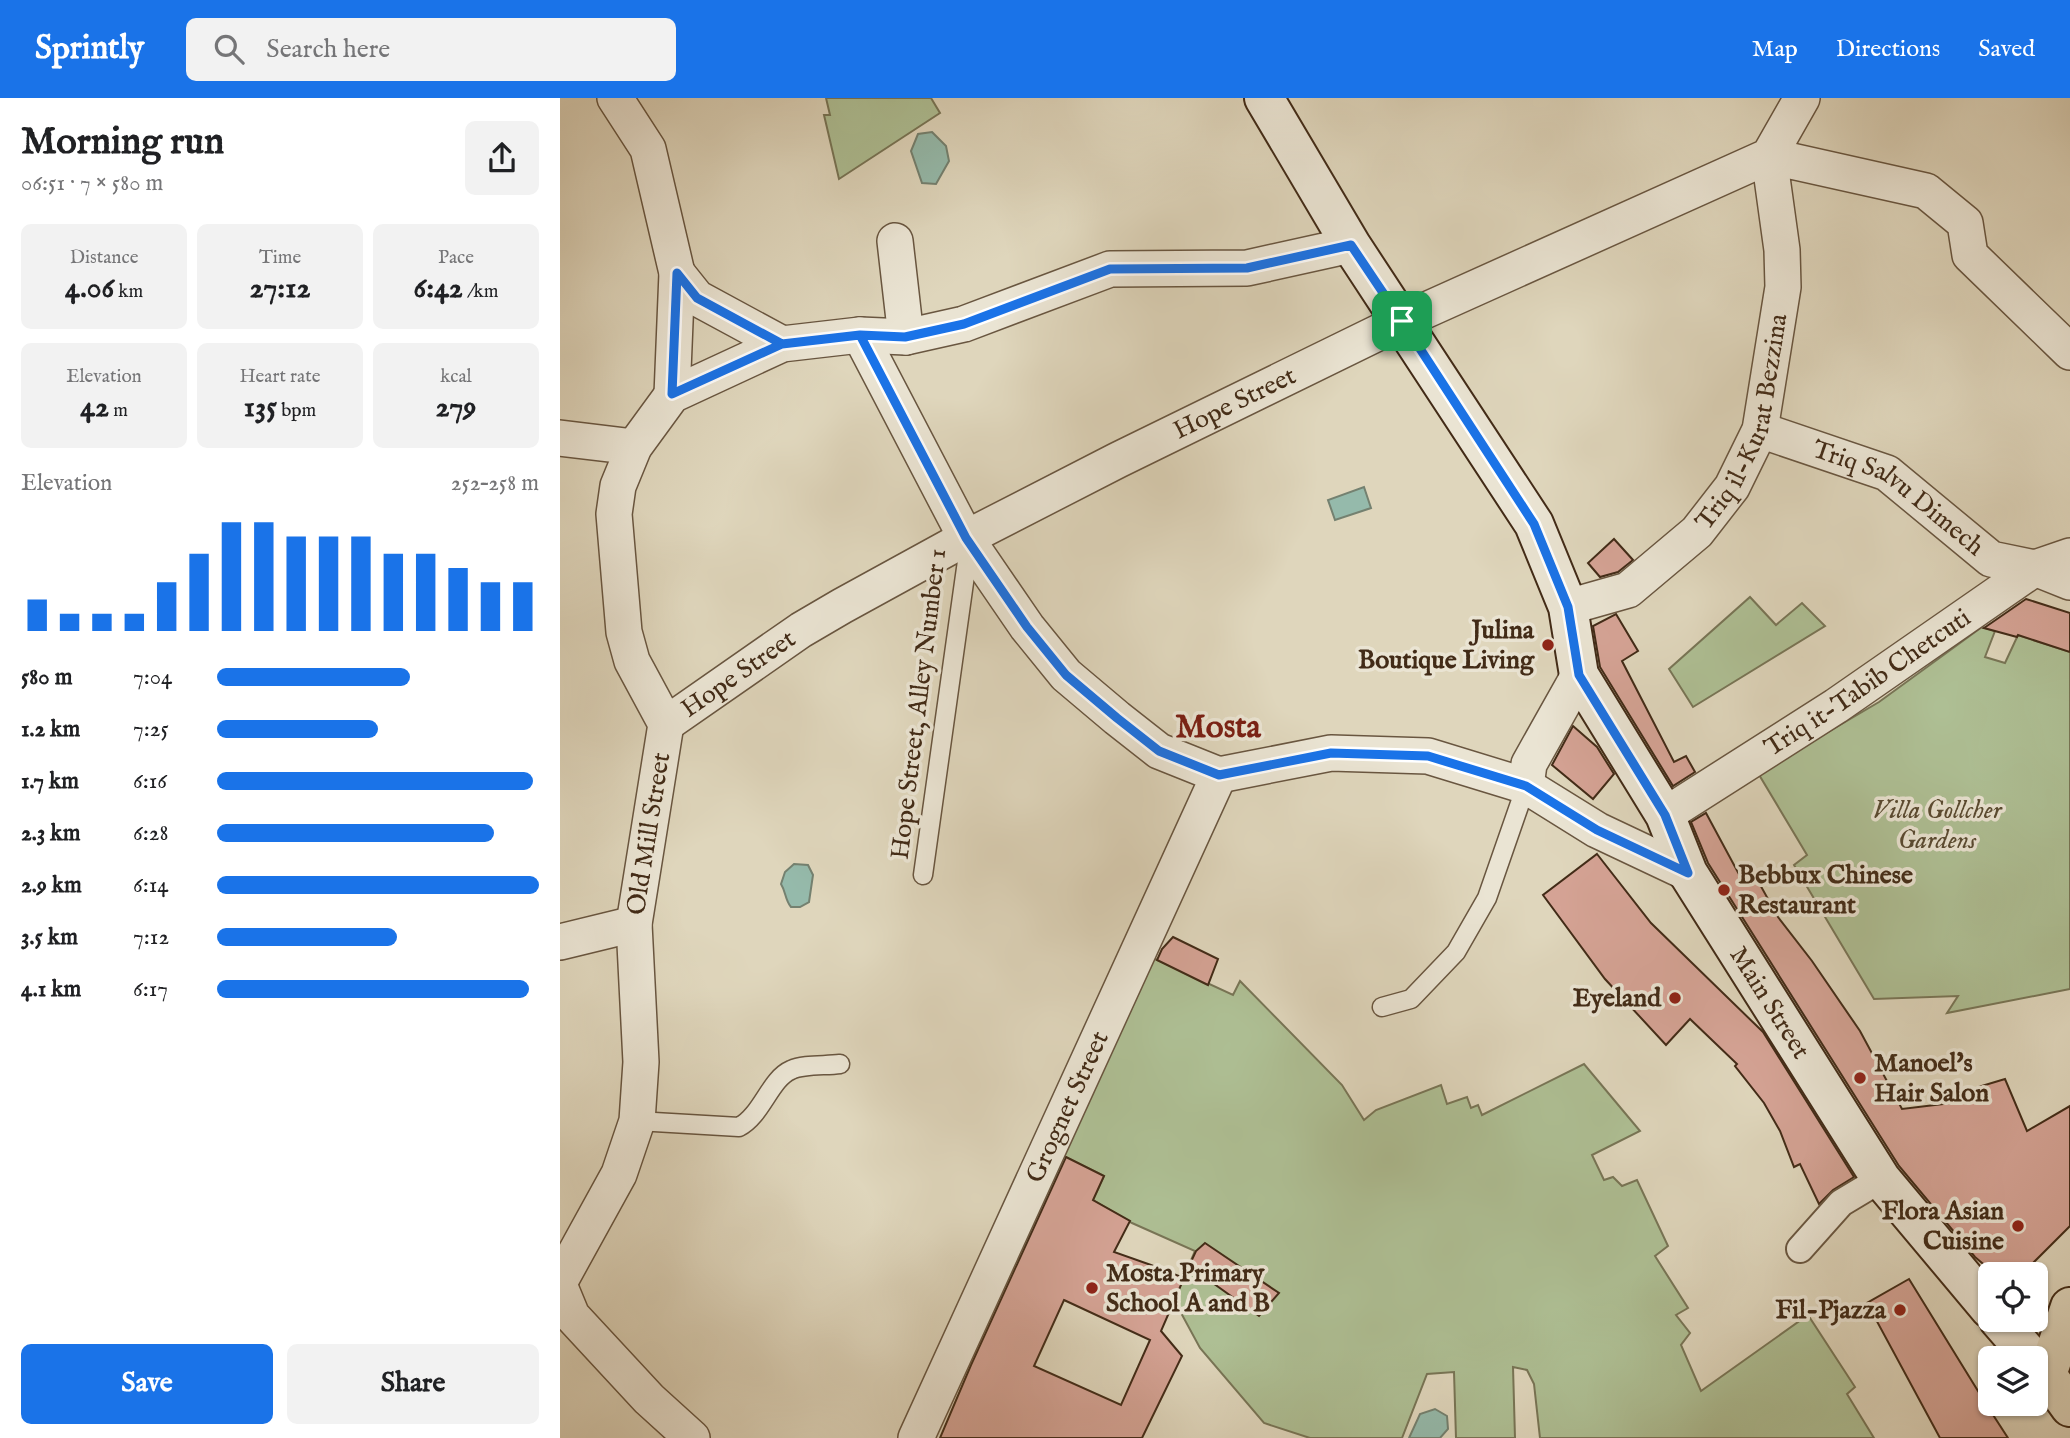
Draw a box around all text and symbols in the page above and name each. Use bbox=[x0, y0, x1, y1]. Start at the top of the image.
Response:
search box bbox=[186, 18, 676, 81]
text: Sprintly bbox=[35, 28, 144, 70]
icon: search bbox=[210, 30, 248, 68]
text: Search here bbox=[266, 33, 390, 66]
text: Map bbox=[1752, 34, 1798, 65]
text: Directions bbox=[1836, 34, 1940, 65]
text: Saved bbox=[1978, 34, 2035, 65]
text: Morning run bbox=[21, 119, 224, 167]
button: share bbox=[465, 121, 539, 195]
text: 06:51 · 7 × 580 m bbox=[21, 169, 163, 198]
text: Distance bbox=[70, 246, 138, 270]
text: Time bbox=[259, 246, 301, 270]
text: Pace bbox=[438, 246, 474, 270]
text: 4.06 bbox=[65, 270, 114, 308]
text: 27:12 bbox=[250, 270, 310, 308]
text: 6:42 bbox=[414, 270, 463, 308]
text: km bbox=[114, 280, 143, 304]
text: /km bbox=[463, 280, 498, 304]
pin bbox=[1372, 291, 1432, 351]
icon: arrive bbox=[1383, 302, 1421, 340]
street label: Triq il-Kurat Bezzina bbox=[1688, 311, 1795, 537]
street label: Hope Street bbox=[1168, 359, 1301, 447]
text: Elevation bbox=[66, 365, 142, 389]
text: Heart rate bbox=[239, 365, 321, 389]
text: kcal bbox=[440, 365, 472, 389]
text: 42 bbox=[80, 389, 109, 427]
text: 135 bbox=[244, 389, 277, 427]
text: 279 bbox=[436, 389, 476, 427]
text: m bbox=[109, 399, 128, 423]
text: bpm bbox=[277, 399, 316, 423]
street label: Triq Salvu Dimech bbox=[1808, 433, 1991, 563]
text: Elevation bbox=[21, 469, 112, 498]
text: 252–258 m bbox=[451, 469, 539, 498]
street label: Hope Street, Alley Number 1 bbox=[884, 547, 954, 861]
street label: Triq it-Tabib Chetcuti bbox=[1758, 601, 1977, 764]
place label: Julina Boutique Living bbox=[1358, 614, 1535, 677]
street label: Hope Street bbox=[675, 622, 802, 725]
marker: Julina Boutique Living bbox=[1540, 637, 1556, 653]
text: 580 m bbox=[21, 663, 72, 692]
text: 7:04 bbox=[133, 663, 172, 692]
district label: Mosta bbox=[1175, 707, 1262, 749]
text: 1.2 km bbox=[21, 715, 80, 744]
text: 7:25 bbox=[133, 715, 169, 744]
street label: Old Mill Street bbox=[619, 750, 678, 917]
text: 1.7 km bbox=[21, 767, 79, 796]
text: 6:16 bbox=[133, 767, 167, 796]
park label: Villa Gollcher Gardens bbox=[1872, 794, 2003, 857]
text: 2.3 km bbox=[21, 819, 80, 848]
text: 6:28 bbox=[133, 819, 169, 848]
place label: Bebbux Chinese Restaurant bbox=[1738, 859, 1913, 922]
text: 2.9 km bbox=[21, 871, 82, 900]
text: 6:14 bbox=[133, 871, 169, 900]
marker: Bebbux Chinese Restaurant bbox=[1716, 882, 1732, 898]
text: 3.5 km bbox=[21, 923, 78, 952]
text: 7:12 bbox=[133, 923, 169, 952]
street label: Main Street bbox=[1722, 940, 1818, 1065]
text: 4.1 km bbox=[21, 975, 81, 1004]
text: 6:17 bbox=[133, 975, 168, 1004]
place label: Eyeland bbox=[1573, 982, 1662, 1015]
marker: Eyeland bbox=[1667, 990, 1683, 1006]
street label: Grognet Street bbox=[1018, 1026, 1116, 1188]
place label: Manoel's Hair Salon bbox=[1874, 1047, 1989, 1110]
marker: Manoel's Hair Salon bbox=[1852, 1070, 1868, 1086]
place label: Flora Asian Cuisine bbox=[1881, 1195, 2004, 1258]
marker: Flora Asian Cuisine bbox=[2010, 1218, 2026, 1234]
place label: Mosta Primary School A and B bbox=[1106, 1257, 1270, 1320]
map controls bbox=[1978, 1262, 2048, 1416]
button: locate bbox=[1978, 1262, 2048, 1332]
marker: Mosta Primary School A and B bbox=[1084, 1280, 1100, 1296]
place label: Fil-Pjazza bbox=[1776, 1294, 1887, 1327]
marker: Fil-Pjazza bbox=[1892, 1302, 1908, 1318]
button: Save bbox=[21, 1344, 273, 1424]
button: Share bbox=[287, 1344, 539, 1424]
button: layers bbox=[1978, 1346, 2048, 1416]

